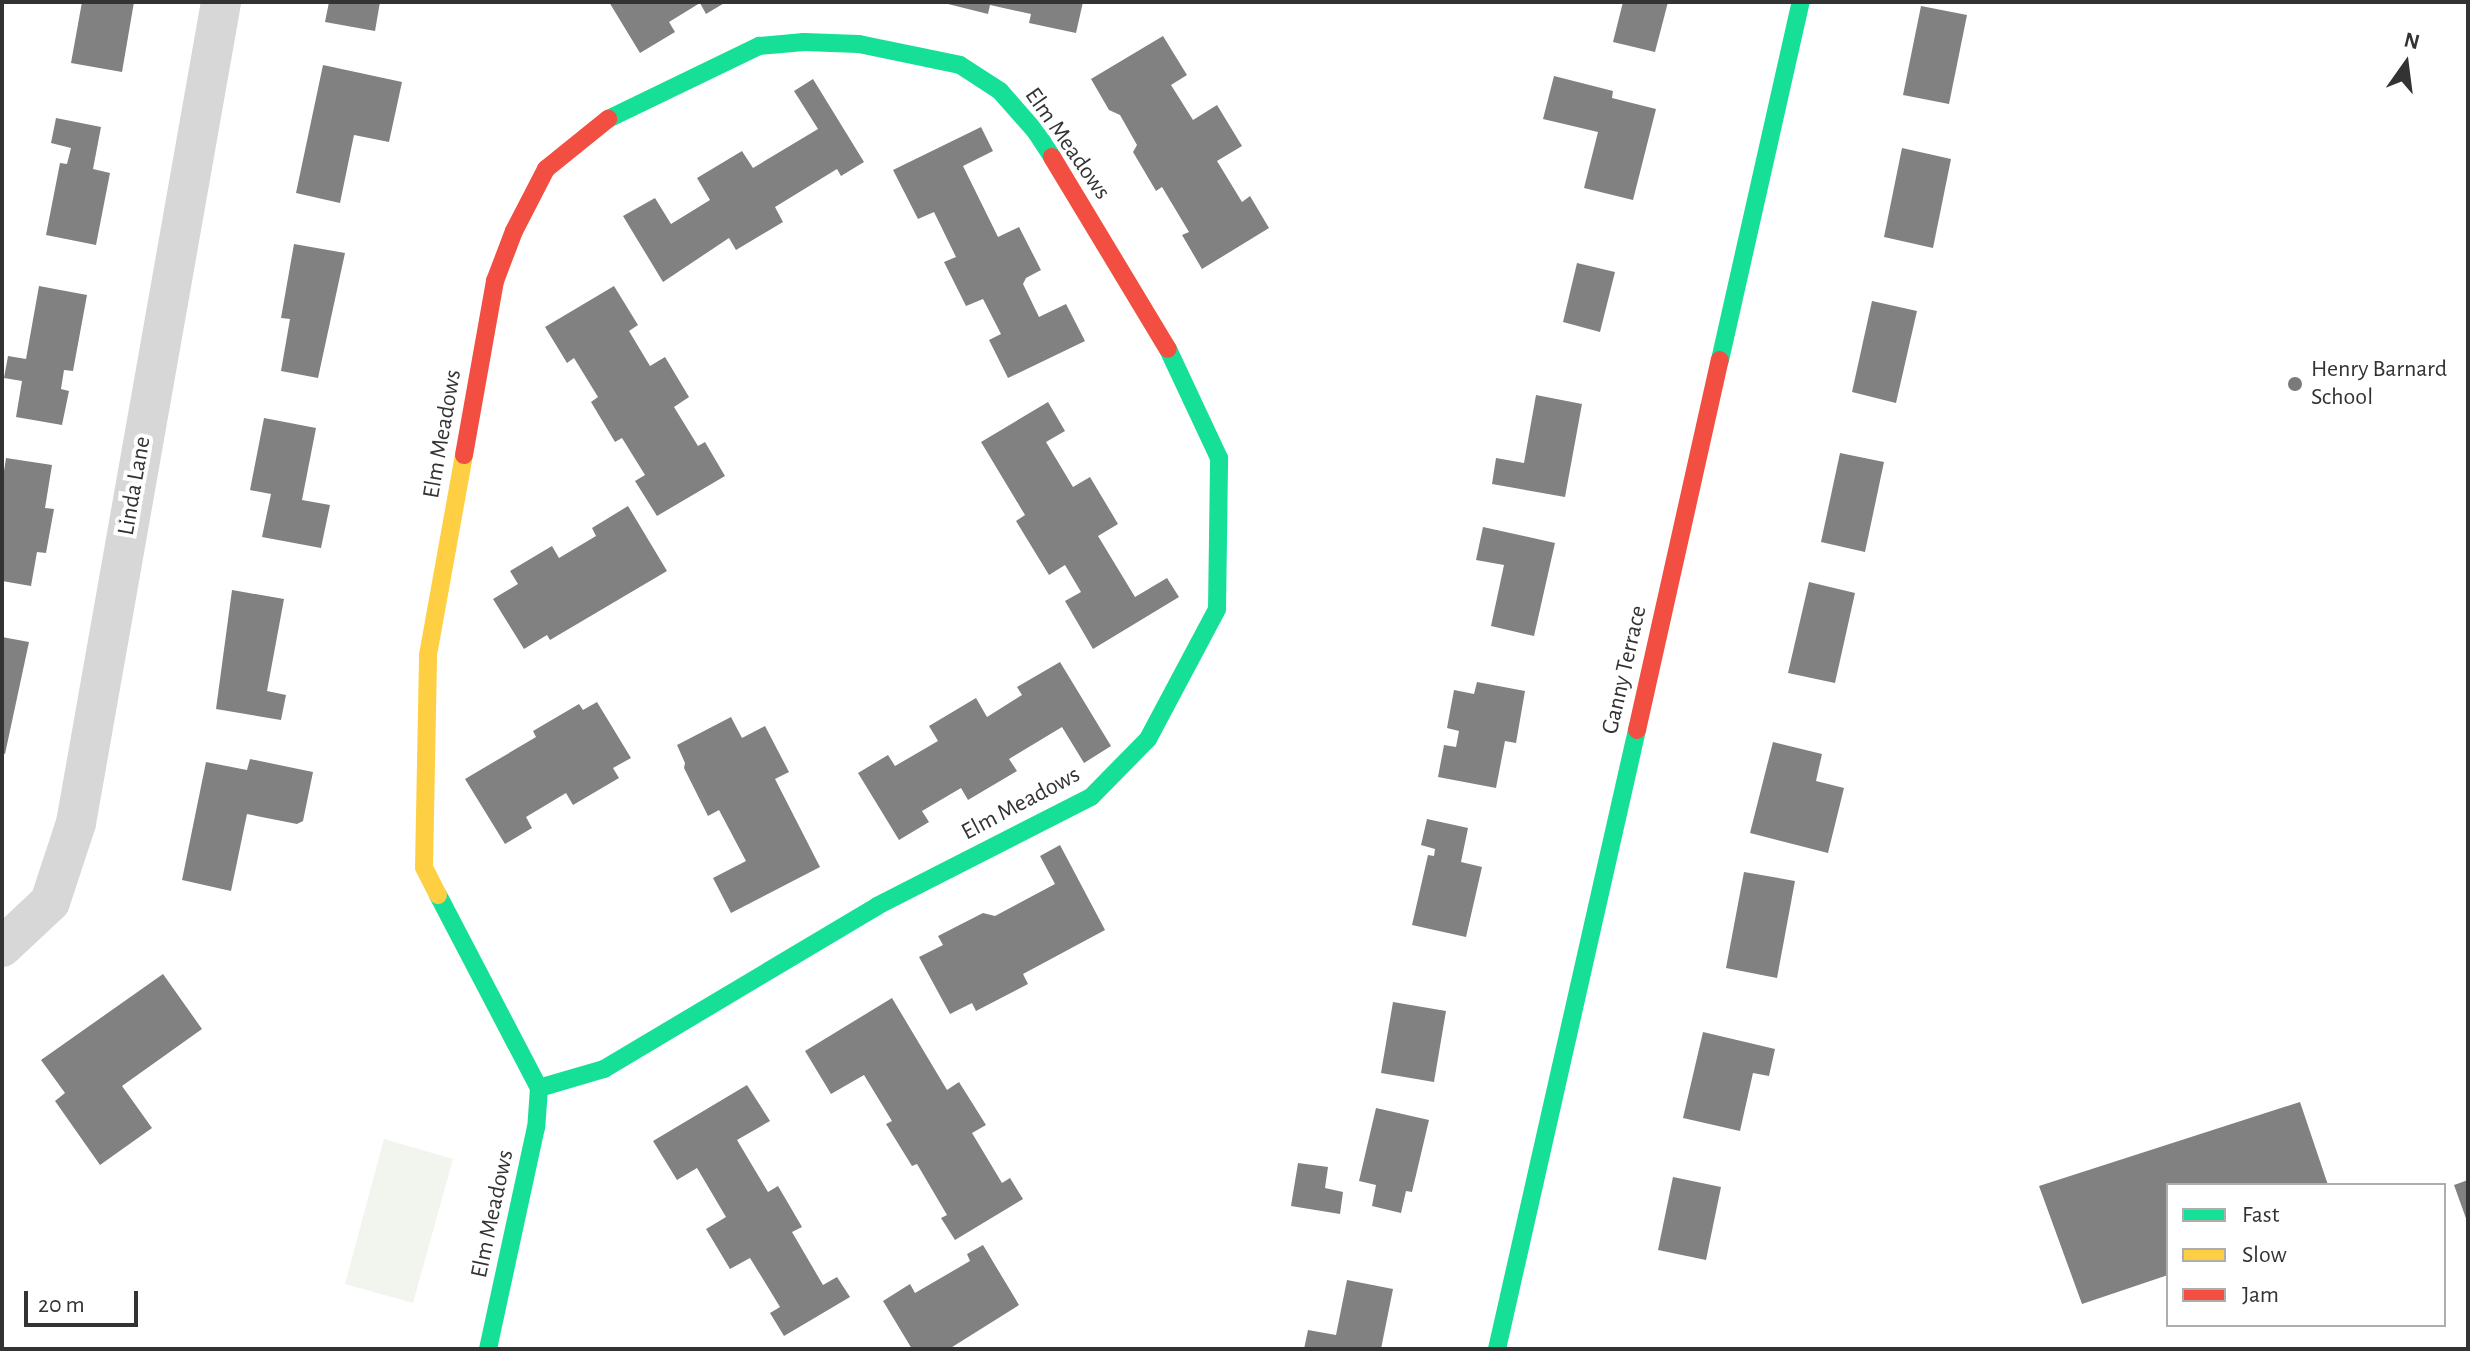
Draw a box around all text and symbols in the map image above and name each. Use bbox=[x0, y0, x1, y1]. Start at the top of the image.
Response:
north arrow bbox=[2366, 24, 2446, 104]
text: N bbox=[2402, 28, 2422, 53]
street label: Elm Meadows bbox=[1018, 82, 1116, 206]
place label: Henry Barnard School bbox=[2311, 356, 2447, 412]
street label: Elm Meadows bbox=[418, 367, 468, 501]
marker: Henry Barnard School bbox=[2286, 375, 2304, 393]
street label: Linda Lane bbox=[112, 434, 158, 538]
street label: Ganny Terrace bbox=[1596, 603, 1654, 737]
street label: Elm Meadows bbox=[957, 761, 1085, 847]
street label: Elm Meadows bbox=[465, 1147, 521, 1281]
legend bbox=[2166, 1183, 2446, 1327]
text: Fast bbox=[2242, 1203, 2279, 1227]
text: Slow bbox=[2242, 1243, 2287, 1267]
scale bar bbox=[28, 1275, 142, 1325]
text: Jam bbox=[2242, 1283, 2279, 1307]
text: 20 m bbox=[38, 1293, 85, 1317]

